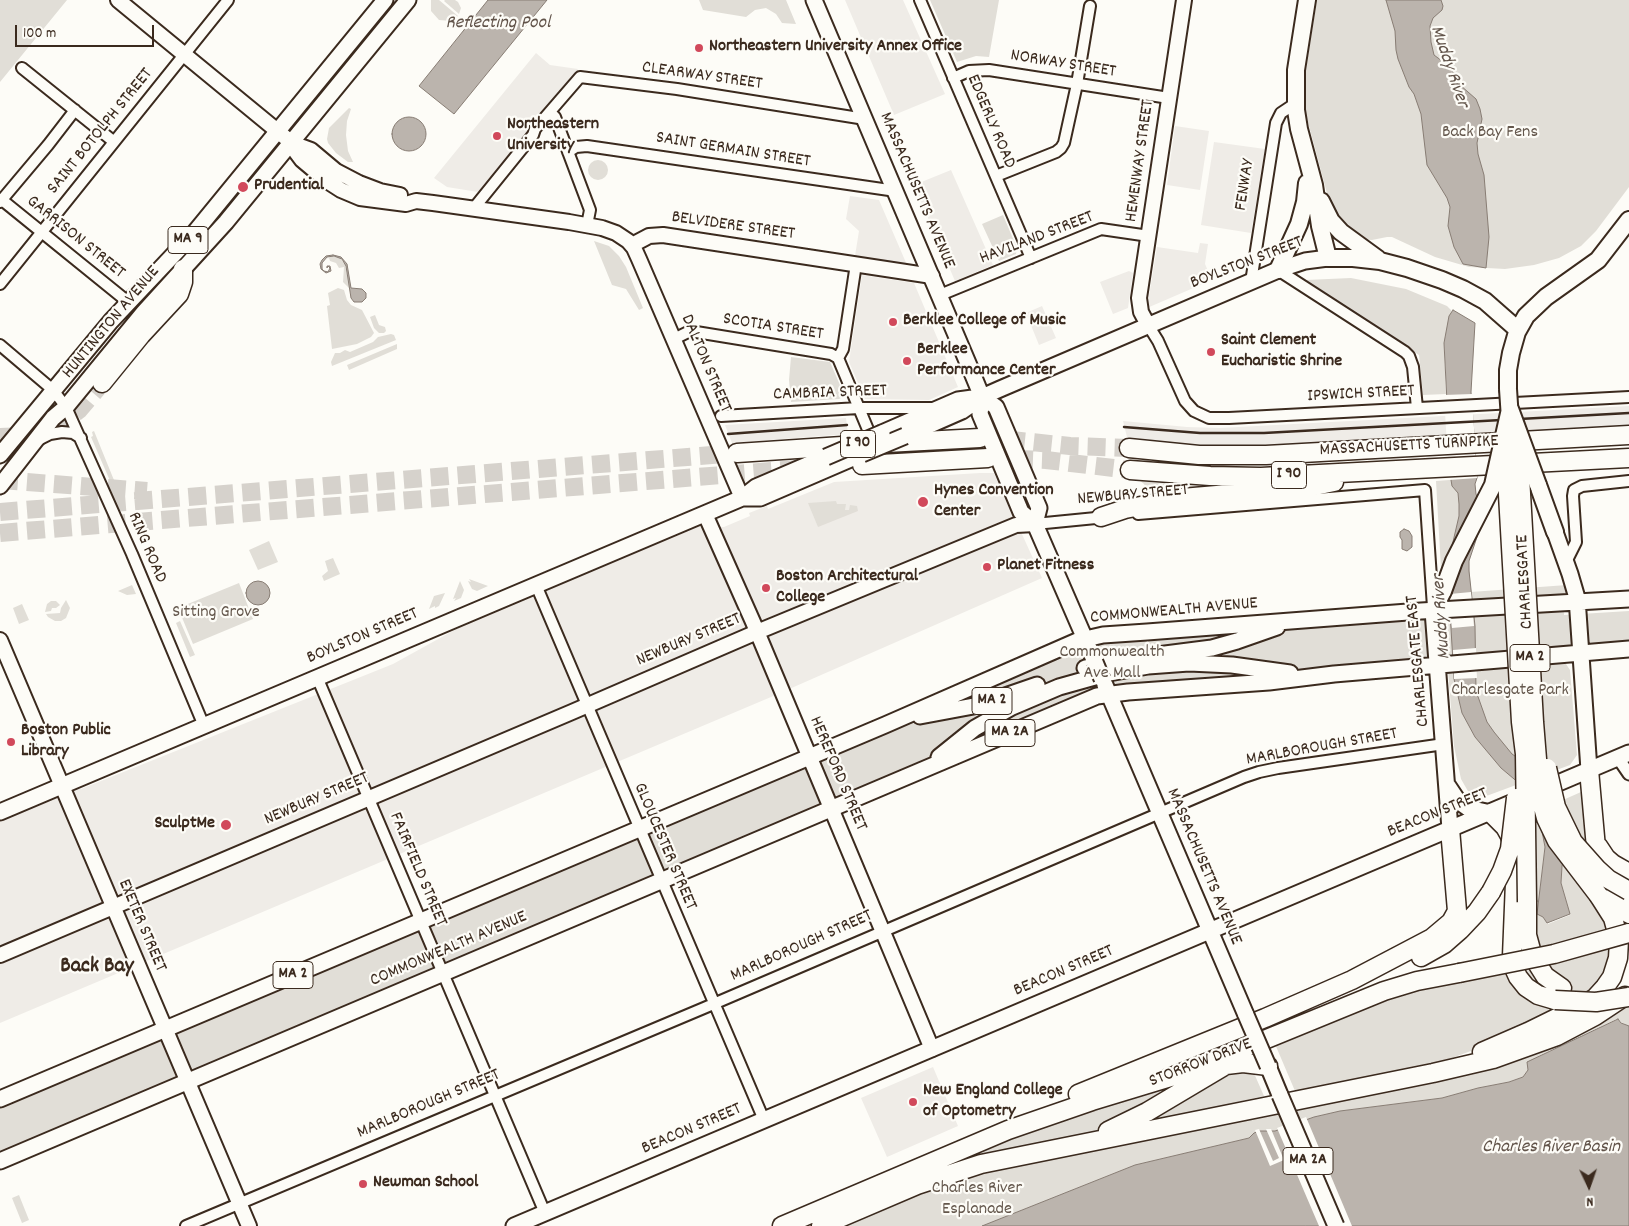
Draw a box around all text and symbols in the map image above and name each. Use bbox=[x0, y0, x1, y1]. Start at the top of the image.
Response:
water label: Reflecting Pool bbox=[445, 13, 551, 35]
scale bar bbox=[18, 15, 156, 47]
text: 100 m bbox=[23, 23, 56, 45]
water label: Muddy River bbox=[1423, 23, 1473, 111]
place label: Northeastern University Annex Office bbox=[709, 37, 962, 59]
marker: Northeastern University Annex Office bbox=[693, 42, 705, 54]
street label: NORWAY STREET bbox=[1009, 46, 1117, 84]
street label: CLEARWAY STREET bbox=[640, 58, 764, 96]
street label: SAINT BOTOLPH STREET bbox=[43, 64, 159, 200]
street label: EDGERLY ROAD bbox=[961, 72, 1019, 172]
street label: HEMENWAY STREET bbox=[1122, 98, 1160, 224]
street label: MASSACHUSETTS AVENUE bbox=[873, 110, 959, 272]
place label: Northeastern University bbox=[507, 115, 599, 158]
park label: Back Bay Fens bbox=[1442, 123, 1538, 145]
street label: SAINT GERMAIN STREET bbox=[654, 128, 812, 174]
marker: Northeastern University bbox=[491, 130, 503, 142]
street label: FENWAY bbox=[1231, 158, 1261, 212]
place label: Prudential bbox=[254, 176, 324, 198]
marker: Prudential bbox=[236, 180, 250, 194]
street label: GARRISON STREET bbox=[21, 192, 129, 284]
street label: HAVILAND STREET bbox=[977, 207, 1097, 271]
street label: BELVIDERE STREET bbox=[670, 208, 796, 246]
road number: MA 9 bbox=[168, 226, 208, 254]
street label: BOYLSTON STREET bbox=[1188, 233, 1306, 295]
street label: HUNTINGTON AVENUE bbox=[59, 262, 165, 384]
street label: SCOTIA STREET bbox=[721, 309, 825, 347]
place label: Berklee College of Music bbox=[903, 311, 1066, 333]
street label: DALTON STREET bbox=[675, 312, 735, 416]
marker: Berklee College of Music bbox=[887, 316, 899, 328]
place label: Saint Clement Eucharistic Shrine bbox=[1221, 331, 1342, 374]
place label: Berklee Performance Center bbox=[917, 340, 1056, 382]
marker: Saint Clement Eucharistic Shrine bbox=[1205, 346, 1217, 358]
marker: Berklee Performance Center bbox=[901, 355, 913, 367]
street label: CAMBRIA STREET bbox=[773, 381, 887, 407]
street label: IPSWICH STREET bbox=[1307, 381, 1415, 409]
road number: I 90 bbox=[840, 430, 876, 458]
street label: MASSACHUSETTS TURNPIKE bbox=[1319, 432, 1499, 462]
road number: I 90 bbox=[1272, 462, 1306, 488]
street label: NEWBURY STREET bbox=[1077, 480, 1189, 512]
place label: Hynes Convention Center bbox=[934, 481, 1054, 524]
marker: Hynes Convention Center bbox=[916, 495, 930, 509]
street label: RING ROAD bbox=[121, 509, 171, 587]
street label: CHARLESGATE bbox=[1513, 534, 1539, 630]
place label: Planet Fitness bbox=[997, 556, 1094, 578]
marker: Planet Fitness bbox=[981, 561, 993, 573]
place label: Boston Architectural College bbox=[776, 567, 918, 610]
water label: Muddy River bbox=[1429, 574, 1457, 660]
marker: Boston Architectural College bbox=[760, 582, 772, 594]
street label: COMMONWEALTH AVENUE bbox=[1089, 594, 1259, 630]
street label: CHARLESGATE EAST bbox=[1403, 594, 1435, 728]
park label: Sitting Grove bbox=[172, 603, 260, 625]
street label: BOYLSTON STREET bbox=[304, 604, 422, 670]
street label: NEWBURY STREET bbox=[633, 609, 745, 673]
park label: Commonwealth Ave Mall bbox=[1059, 643, 1165, 686]
road number: MA 2 bbox=[1510, 644, 1550, 671]
park label: Charlesgate Park bbox=[1451, 681, 1569, 703]
road number: MA 2 bbox=[972, 688, 1012, 714]
street label: HEREFORD STREET bbox=[803, 713, 871, 835]
road number: MA 2A bbox=[985, 720, 1035, 746]
place label: Boston Public Library bbox=[21, 721, 111, 764]
street label: MARLBOROUGH STREET bbox=[1245, 724, 1399, 772]
marker: Boston Public Library bbox=[5, 736, 17, 748]
street label: NEWBURY STREET bbox=[261, 768, 373, 832]
street label: GLOUCESTER STREET bbox=[627, 780, 701, 914]
street label: BEACON STREET bbox=[1385, 784, 1491, 844]
street label: MASSACHUSETTS AVENUE bbox=[1160, 786, 1246, 948]
street label: FAIRFIELD STREET bbox=[383, 810, 451, 930]
place label: SculptMe bbox=[154, 814, 215, 836]
marker: SculptMe bbox=[219, 818, 233, 832]
street label: EXETER STREET bbox=[112, 876, 170, 976]
street label: MARLBOROUGH STREET bbox=[728, 906, 876, 988]
street label: COMMONWEALTH AVENUE bbox=[367, 907, 531, 993]
street label: BEACON STREET bbox=[1011, 941, 1117, 1003]
district label: Back Bay bbox=[60, 955, 134, 981]
road number: MA 2 bbox=[273, 962, 313, 988]
street label: STORROW DRIVE bbox=[1147, 1035, 1255, 1093]
street label: MARLBOROUGH STREET bbox=[354, 1065, 504, 1145]
place label: New England College of Optometry bbox=[923, 1081, 1063, 1124]
marker: New England College of Optometry bbox=[907, 1096, 919, 1108]
street label: BEACON STREET bbox=[639, 1099, 745, 1161]
water label: Charles River Basin bbox=[1482, 1137, 1620, 1159]
road number: MA 2A bbox=[1283, 1148, 1333, 1174]
north arrow bbox=[1564, 1161, 1614, 1211]
place label: Newman School bbox=[373, 1173, 478, 1195]
marker: Newman School bbox=[357, 1178, 369, 1190]
park label: Charles River Esplanade bbox=[932, 1179, 1022, 1222]
text: N bbox=[1586, 1191, 1594, 1211]

